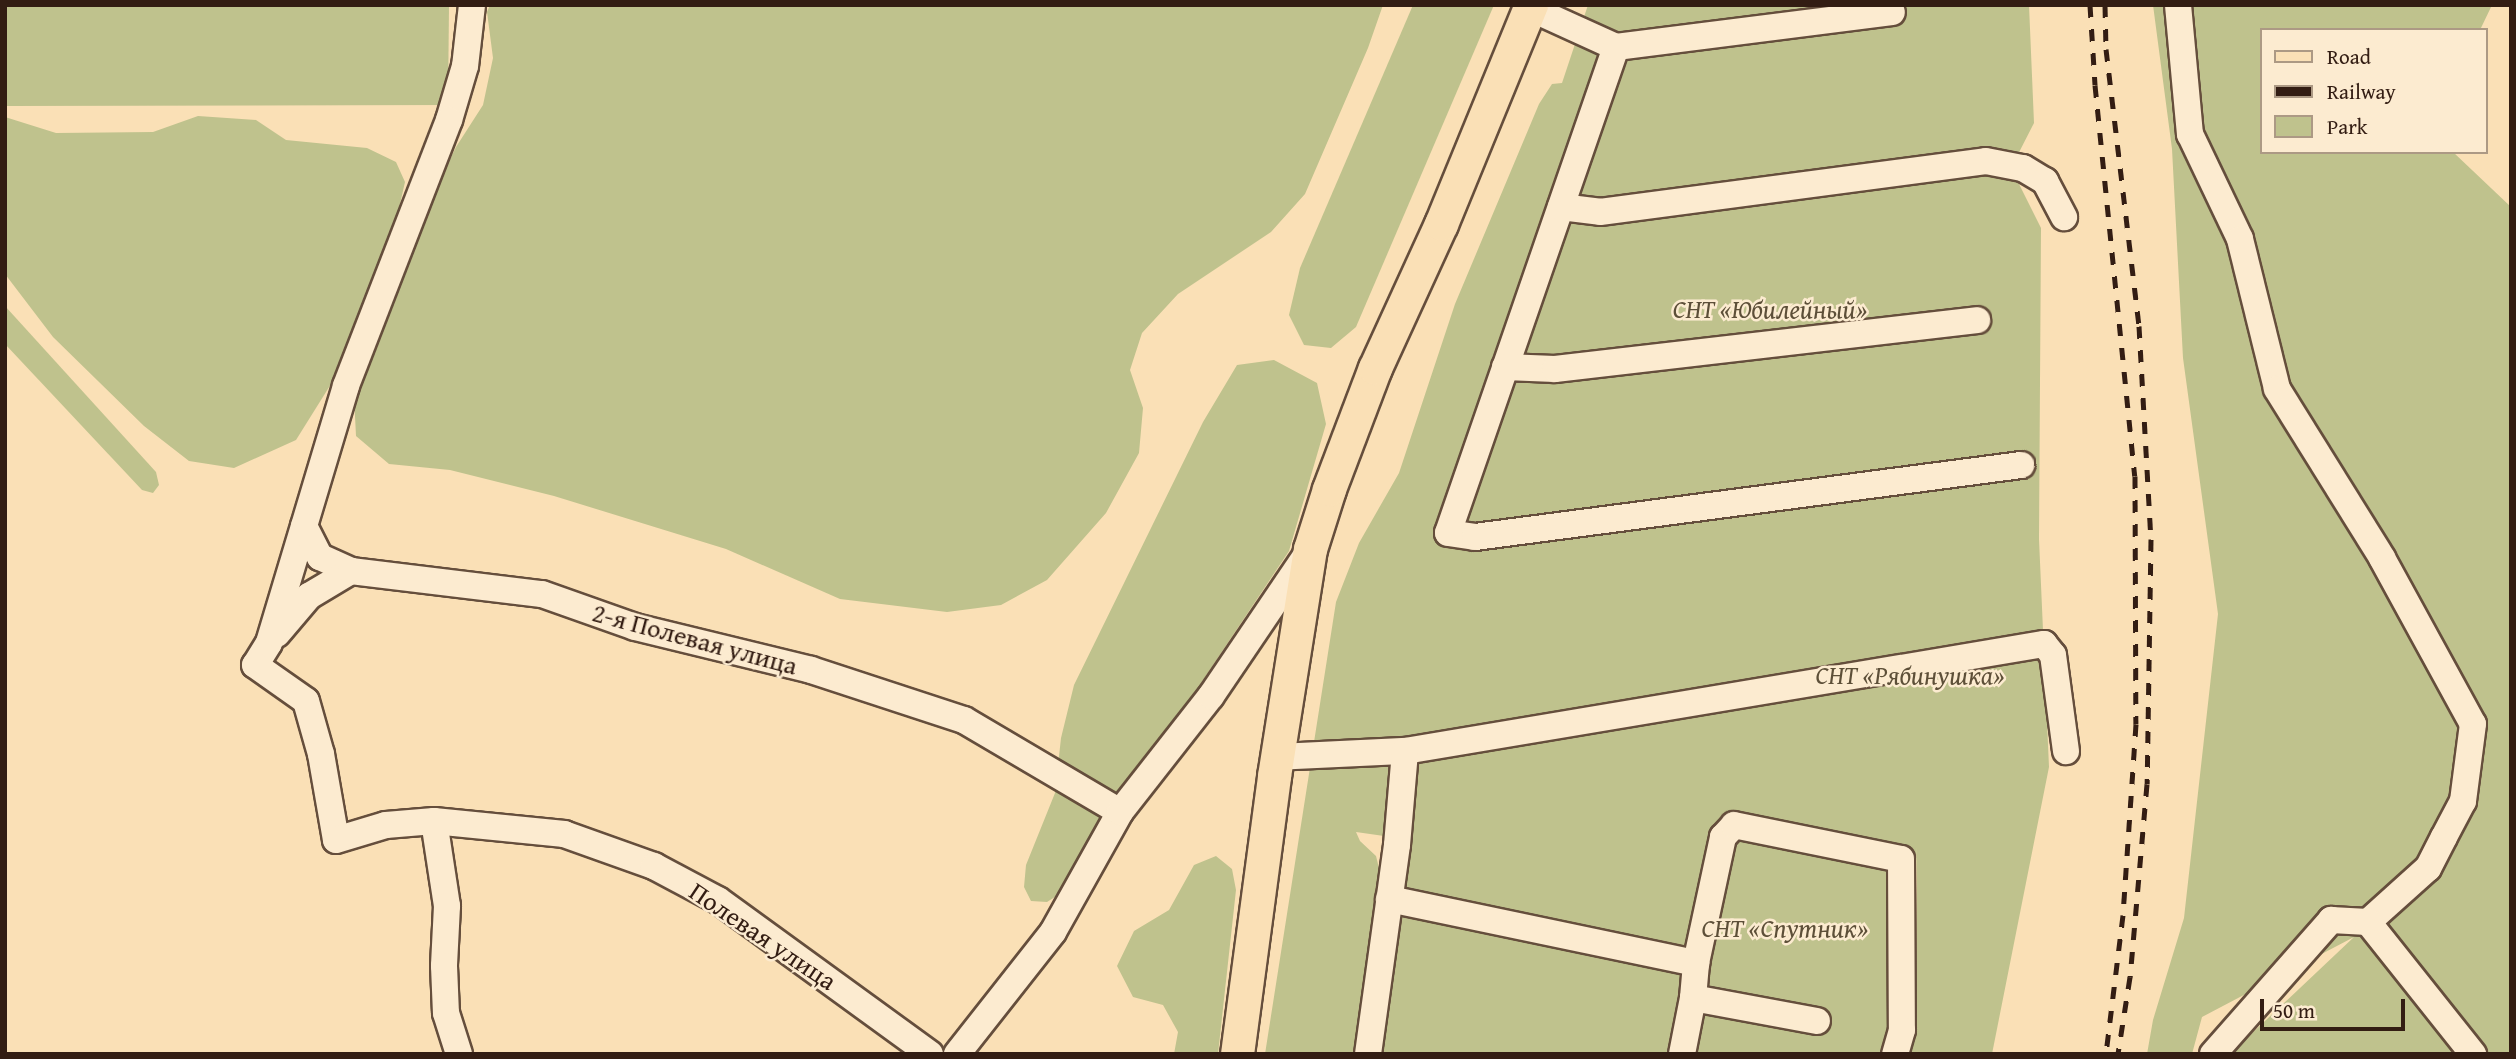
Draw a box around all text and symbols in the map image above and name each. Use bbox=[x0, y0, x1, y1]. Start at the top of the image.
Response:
legend bbox=[2260, 28, 2488, 154]
text: Road bbox=[2327, 41, 2371, 72]
text: Railway bbox=[2327, 76, 2396, 107]
text: Park bbox=[2327, 111, 2368, 142]
park label: СНТ «Юбилейный» bbox=[1673, 293, 1867, 325]
street label: 2-я Полевая улица bbox=[589, 597, 801, 681]
park label: СНТ «Рябинушка» bbox=[1815, 659, 2005, 691]
street label: Полевая улица bbox=[684, 875, 842, 997]
park label: СНТ «Спутник» bbox=[1702, 912, 1868, 944]
scale bar bbox=[2264, 986, 2409, 1030]
text: 50 m bbox=[2273, 995, 2315, 1026]

